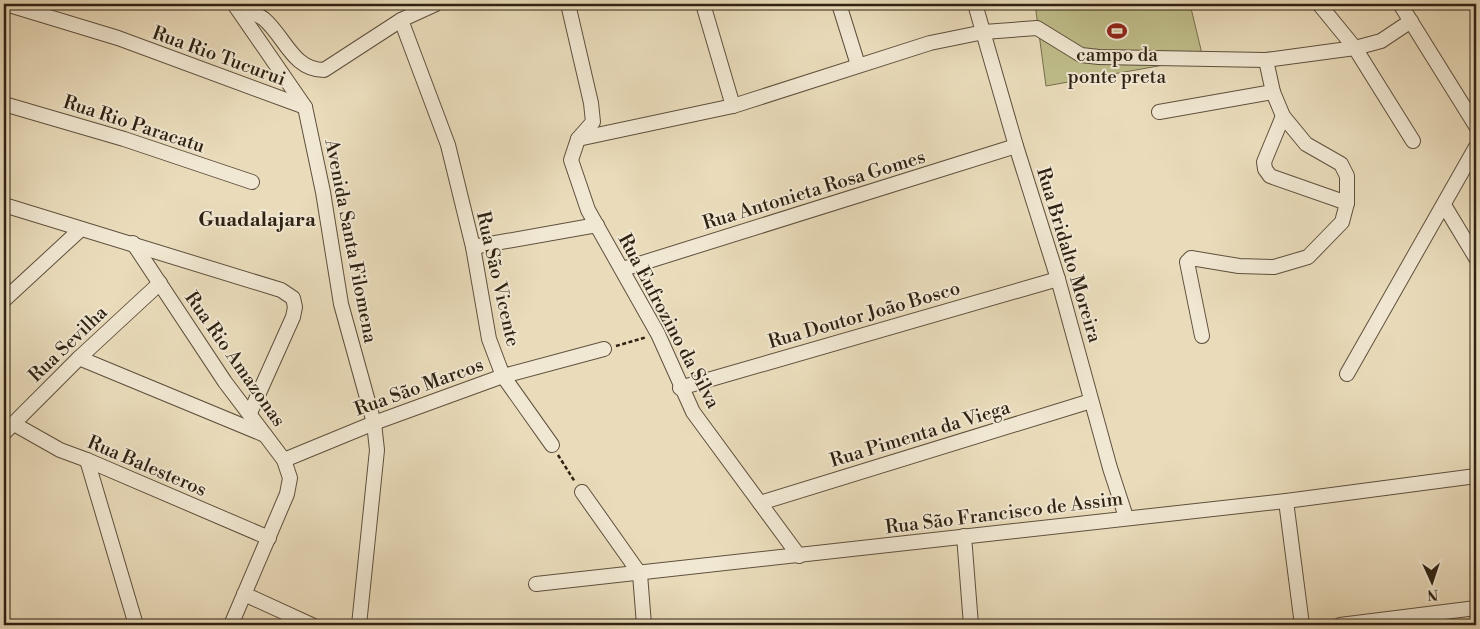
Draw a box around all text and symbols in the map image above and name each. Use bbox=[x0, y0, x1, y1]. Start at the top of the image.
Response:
sports icon: campo da ponte preta bbox=[1106, 20, 1128, 42]
street label: Rua Rio Tucurui bbox=[149, 21, 289, 91]
place label: campo da ponte preta bbox=[1068, 43, 1167, 89]
street label: Rua Rio Paracatu bbox=[60, 90, 208, 158]
street label: Avenida Santa Filomena bbox=[319, 136, 383, 345]
street label: Rua Antonieta Rosa Gomes bbox=[700, 145, 928, 235]
street label: Rua Bridalto Moreira bbox=[1031, 164, 1107, 346]
district label: Guadalajara bbox=[198, 208, 316, 233]
street label: Rua São Vicente bbox=[471, 209, 525, 349]
street label: Rua Eufrozino da Silva bbox=[613, 229, 725, 413]
street label: Rua Doutor João Bosco bbox=[765, 276, 963, 354]
street label: Rua Rio Amazonas bbox=[179, 287, 291, 431]
street label: Rua Sevilha bbox=[24, 300, 113, 387]
street label: Rua São Marcos bbox=[351, 353, 487, 421]
street label: Rua Pimenta da Viega bbox=[827, 395, 1013, 473]
street label: Rua Balesteros bbox=[84, 430, 210, 502]
street label: Rua São Francisco de Assim bbox=[884, 486, 1125, 539]
north arrow bbox=[1408, 556, 1458, 606]
text: N bbox=[1427, 585, 1439, 603]

